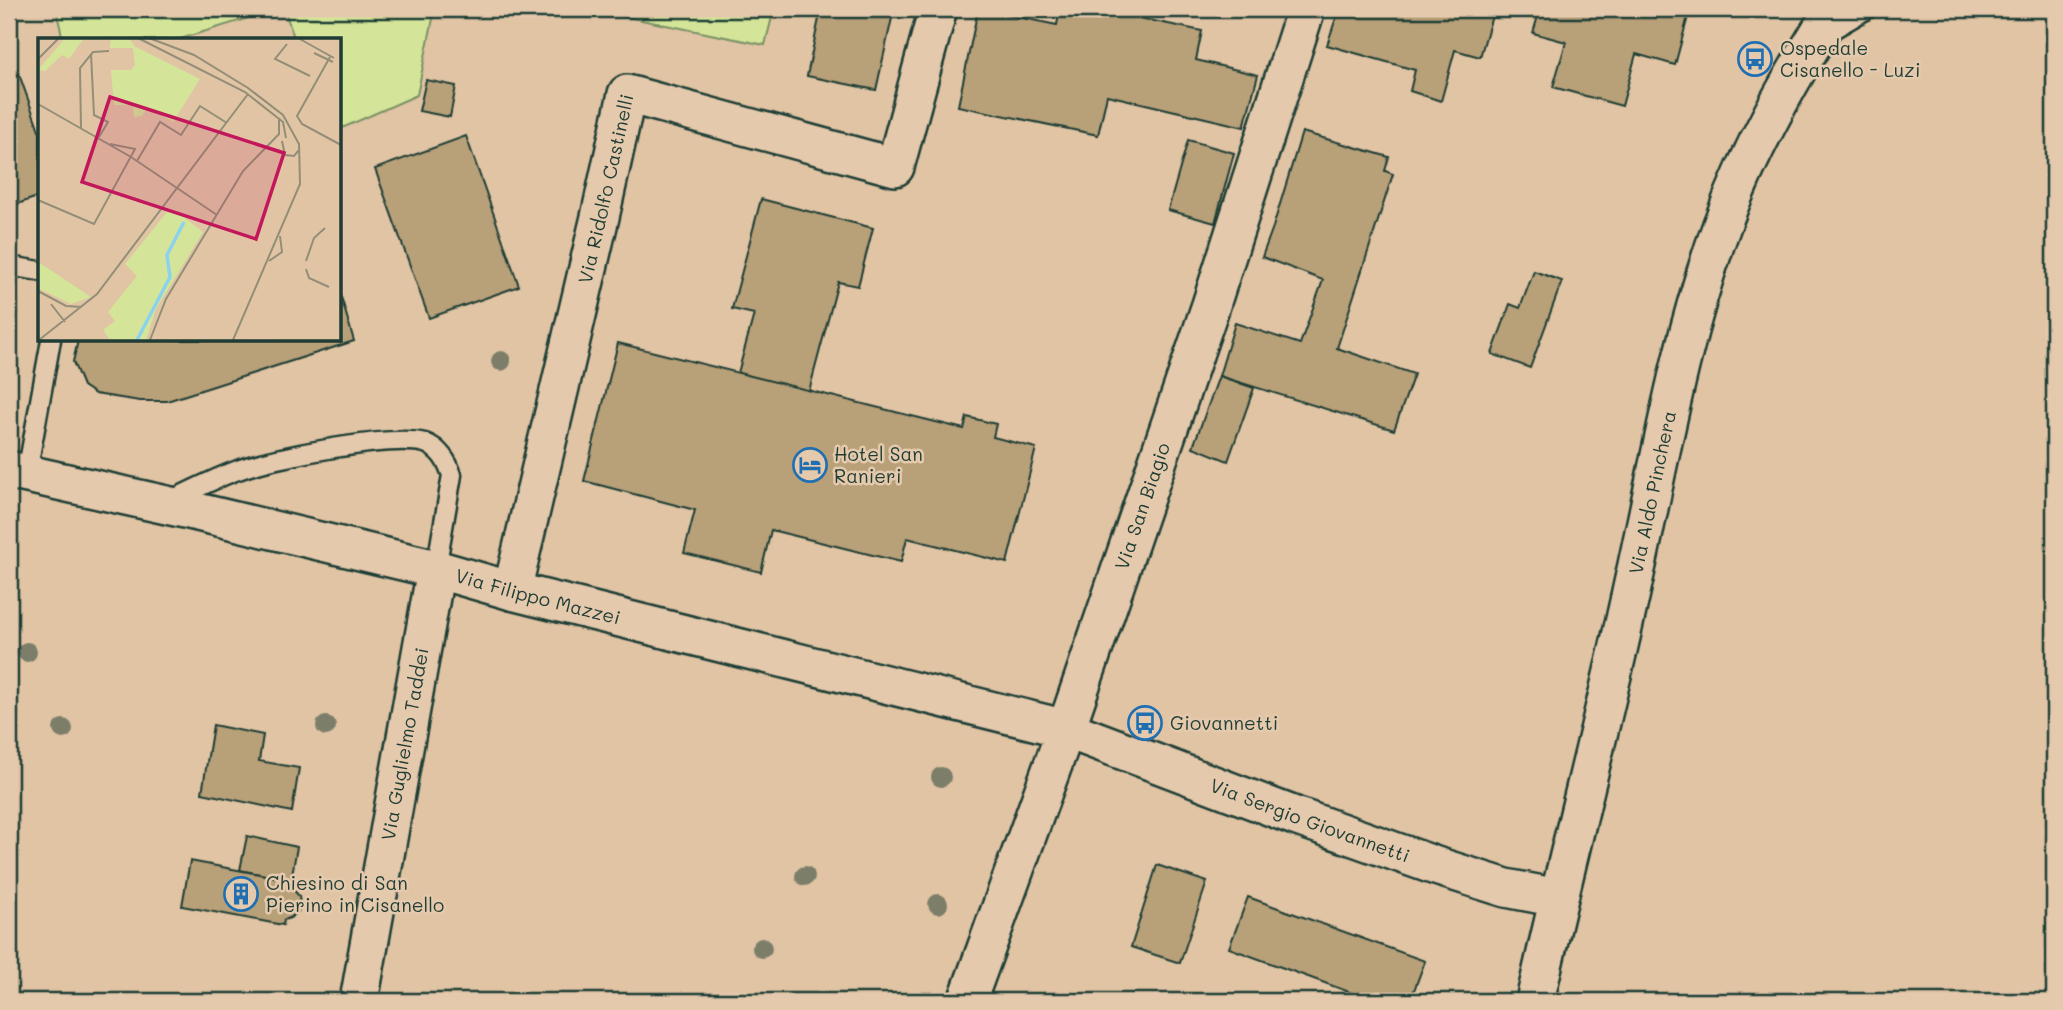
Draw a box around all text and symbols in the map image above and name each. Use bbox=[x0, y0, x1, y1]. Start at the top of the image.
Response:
place label: Ospedale Cisanello - Luzi bbox=[1780, 35, 1921, 82]
inset map bbox=[38, 38, 341, 341]
bus stop icon: Ospedale Cisanello - Luzi bbox=[1736, 40, 1774, 78]
street label: Via Ridolfo Castinelli bbox=[572, 92, 639, 286]
street label: Via Aldo Pinchera bbox=[1622, 408, 1681, 576]
street label: Via San Biagio bbox=[1108, 439, 1175, 573]
place label: Hotel San Ranieri bbox=[834, 441, 923, 488]
hotel icon: Hotel San Ranieri bbox=[791, 446, 829, 484]
street label: Via Filippo Mazzei bbox=[453, 562, 623, 630]
street label: Via Guglielmo Taddei bbox=[375, 646, 434, 842]
bus stop icon: Giovannetti bbox=[1126, 704, 1164, 742]
place label: Giovannetti bbox=[1170, 710, 1278, 735]
street label: Via Sergio Giovannetti bbox=[1207, 772, 1413, 868]
place label: Chiesino di San Pierino in Cisanello bbox=[266, 870, 444, 917]
building icon: Chiesino di San Pierino in Cisanello bbox=[222, 875, 260, 913]

